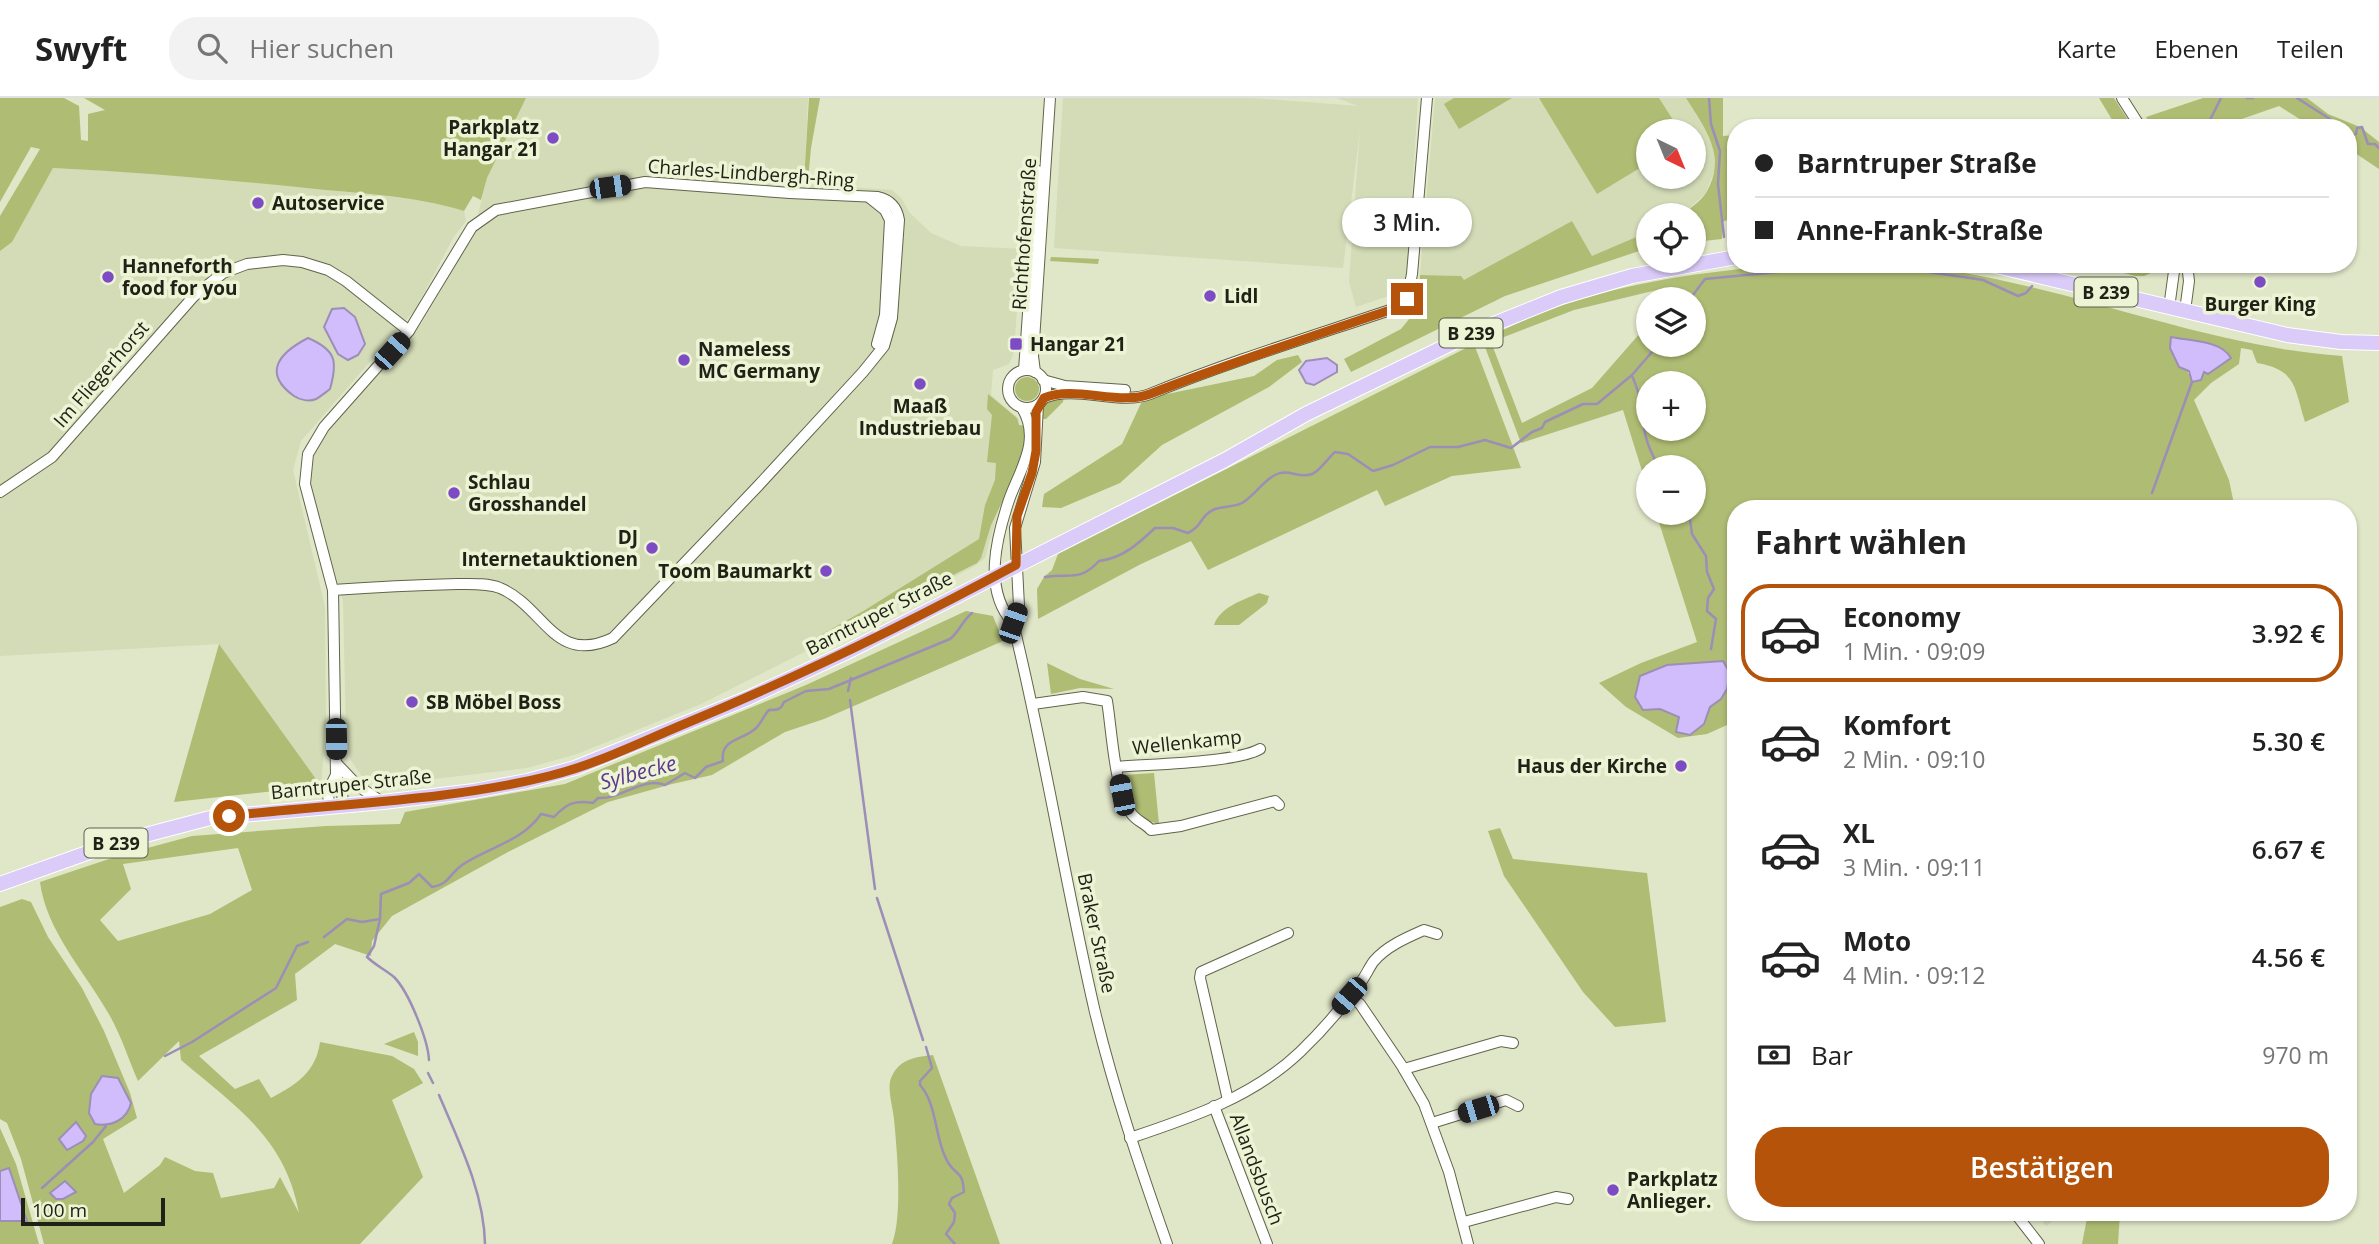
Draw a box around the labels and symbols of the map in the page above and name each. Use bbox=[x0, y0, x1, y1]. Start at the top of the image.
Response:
place label: Parkplatz Hangar 21 bbox=[443, 114, 539, 162]
north arrow bbox=[1636, 119, 1706, 189]
marker: Parkplatz Hangar 21 bbox=[545, 130, 561, 146]
street label: Charles-Lindbergh-Ring bbox=[647, 153, 855, 193]
street label: Richthofenstraße bbox=[1006, 157, 1042, 311]
car bbox=[588, 174, 633, 200]
place label: Autoservice bbox=[272, 190, 385, 216]
marker: Autoservice bbox=[250, 195, 266, 211]
callout: 3 Min. bbox=[1342, 198, 1472, 246]
place label: Hanneforth food for you bbox=[122, 253, 238, 301]
marker: Hanneforth food for you bbox=[100, 269, 116, 285]
marker: Burger King bbox=[2252, 274, 2268, 290]
road number: B 239 bbox=[2074, 278, 2138, 307]
place label: Lidl bbox=[1224, 283, 1258, 309]
route end bbox=[1391, 283, 1423, 315]
marker: Lidl bbox=[1202, 288, 1218, 304]
place label: Burger King bbox=[2204, 291, 2316, 317]
street label: Im Fliegerhorst bbox=[47, 315, 155, 433]
road number: B 239 bbox=[1440, 318, 1502, 347]
car bbox=[371, 328, 414, 374]
place label: Hangar 21 bbox=[1030, 331, 1126, 357]
place label: Nameless MC Germany bbox=[698, 336, 820, 384]
marker: Hangar 21 bbox=[1008, 336, 1024, 352]
marker: Nameless MC Germany bbox=[676, 352, 692, 368]
marker: Maaß Industriebau bbox=[912, 376, 928, 392]
place label: Maaß Industriebau bbox=[859, 393, 981, 441]
place label: Schlau Grosshandel bbox=[468, 469, 587, 517]
marker: Schlau Grosshandel bbox=[446, 485, 462, 501]
place label: DJ Internetauktionen bbox=[461, 524, 638, 572]
marker: DJ Internetauktionen bbox=[644, 540, 660, 556]
place label: Toom Baumarkt bbox=[658, 558, 812, 584]
marker: Toom Baumarkt bbox=[818, 563, 834, 579]
street label: Barntruper Straße bbox=[801, 565, 957, 661]
car bbox=[997, 600, 1030, 646]
place label: SB Möbel Boss bbox=[426, 689, 561, 715]
marker: SB Möbel Boss bbox=[404, 694, 420, 710]
car bbox=[326, 718, 347, 760]
street label: Wellenkamp bbox=[1131, 723, 1243, 761]
water label: Sylbecke bbox=[597, 748, 679, 796]
place label: Haus der Kirche bbox=[1517, 753, 1667, 779]
marker: Haus der Kirche bbox=[1673, 758, 1689, 774]
street label: Barntruper Straße bbox=[269, 763, 433, 805]
car bbox=[1108, 772, 1137, 818]
route start bbox=[213, 800, 245, 832]
road number: B 239 bbox=[85, 828, 148, 858]
street label: Braker Straße bbox=[1072, 871, 1122, 995]
car bbox=[1328, 973, 1371, 1019]
car bbox=[1455, 1093, 1502, 1125]
street label: Allandsbusch bbox=[1224, 1109, 1290, 1229]
place label: Parkplatz Anlieger. bbox=[1627, 1166, 1718, 1214]
marker: Parkplatz Anlieger. bbox=[1605, 1182, 1621, 1198]
scale bar bbox=[21, 1195, 164, 1227]

